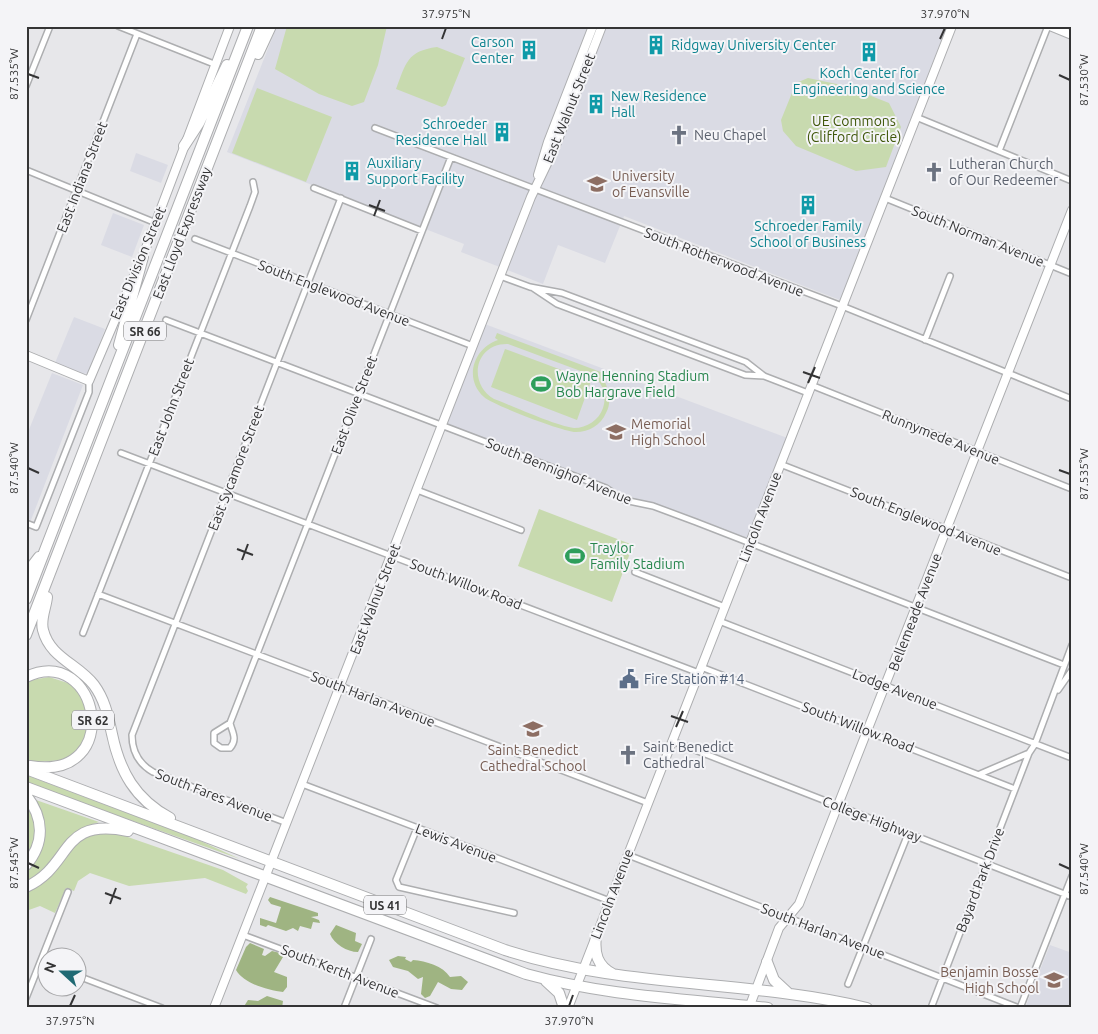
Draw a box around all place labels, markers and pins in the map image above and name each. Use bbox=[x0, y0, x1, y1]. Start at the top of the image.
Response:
place label: Carson Center bbox=[471, 34, 515, 66]
building icon: Ridgway University Center bbox=[645, 34, 667, 56]
place label: Ridgway University Center bbox=[671, 37, 837, 53]
building icon: Carson Center bbox=[518, 39, 540, 61]
building icon: Koch Center for Engineering and Science bbox=[858, 41, 880, 63]
place label: Koch Center for Engineering and Science bbox=[793, 65, 945, 97]
place label: New Residence Hall bbox=[611, 88, 707, 120]
building icon: New Residence Hall bbox=[585, 93, 607, 115]
place label: Schroeder Residence Hall bbox=[395, 116, 488, 148]
building icon: Schroeder Residence Hall bbox=[491, 121, 513, 143]
church icon: Neu Chapel bbox=[668, 124, 690, 146]
place label: Neu Chapel bbox=[694, 127, 767, 143]
place label: Auxiliary Support Facility bbox=[367, 155, 464, 187]
place label: Lutheran Church of Our Redeemer bbox=[949, 156, 1059, 188]
building icon: Auxiliary Support Facility bbox=[341, 160, 363, 182]
church icon: Lutheran Church of Our Redeemer bbox=[923, 161, 945, 183]
place label: University of Evansville bbox=[612, 168, 690, 200]
school or university icon: University of Evansville bbox=[586, 173, 608, 195]
building icon: Schroeder Family School of Business bbox=[797, 194, 819, 216]
place label: Schroeder Family School of Business bbox=[750, 218, 866, 250]
place label: Wayne Henning Stadium Bob Hargrave Field bbox=[556, 368, 709, 400]
sports icon: Wayne Henning Stadium Bob Hargrave Field bbox=[530, 373, 552, 395]
place label: Memorial High School bbox=[631, 416, 706, 448]
school or university icon: Memorial High School bbox=[605, 421, 627, 443]
place label: Traylor Family Stadium bbox=[590, 540, 685, 572]
sports icon: Traylor Family Stadium bbox=[564, 545, 586, 567]
public building icon: Fire Station #14 bbox=[618, 668, 640, 690]
place label: Fire Station #14 bbox=[644, 671, 744, 687]
school or university icon: Saint Benedict Cathedral School bbox=[522, 718, 544, 740]
place label: Saint Benedict Cathedral bbox=[643, 739, 734, 771]
place label: Saint Benedict Cathedral School bbox=[480, 742, 587, 774]
church icon: Saint Benedict Cathedral bbox=[617, 744, 639, 766]
place label: Benjamin Bosse High School bbox=[940, 964, 1039, 996]
school or university icon: Benjamin Bosse High School bbox=[1043, 969, 1065, 991]

